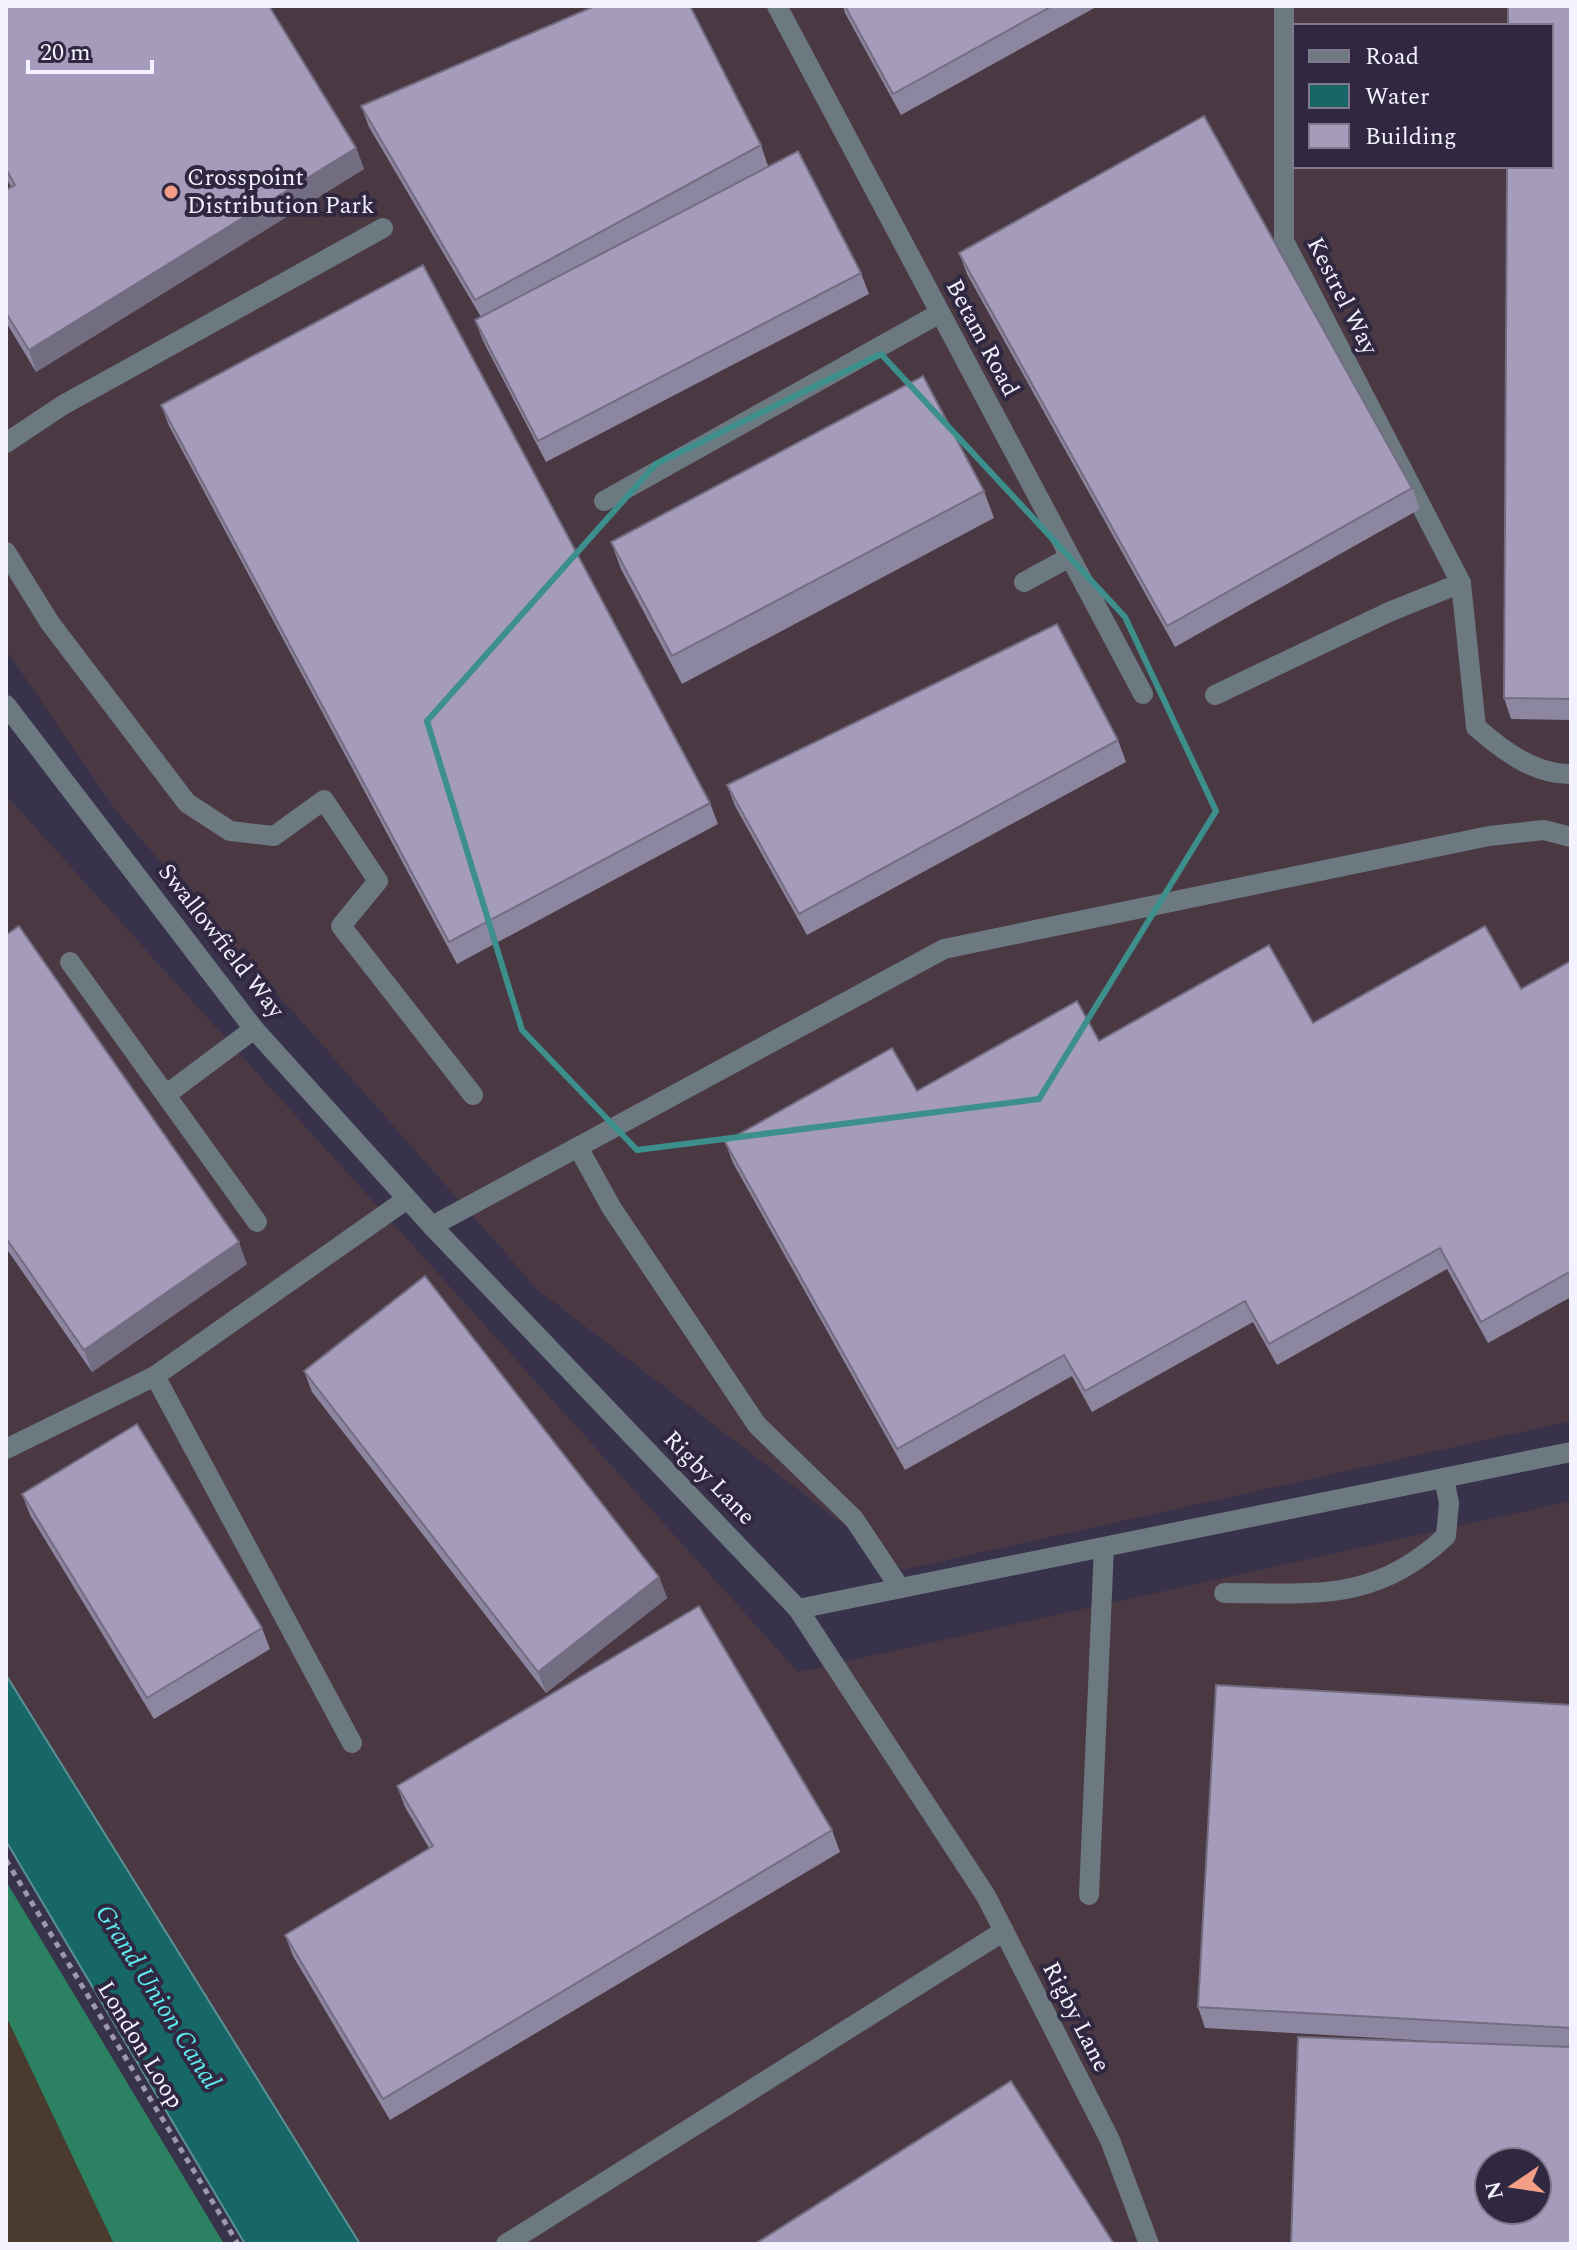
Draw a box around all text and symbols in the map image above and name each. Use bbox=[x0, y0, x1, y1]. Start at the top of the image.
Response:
scale bar bbox=[28, 24, 152, 74]
legend bbox=[1293, 24, 1553, 168]
text: 20 m bbox=[40, 35, 91, 71]
text: Road bbox=[1365, 39, 1419, 75]
text: Water bbox=[1365, 79, 1429, 115]
text: Building bbox=[1365, 119, 1457, 155]
place label: Crosspoint Distribution Park bbox=[187, 160, 374, 224]
marker: Crosspoint Distribution Park bbox=[162, 183, 180, 201]
street label: Kestrel Way bbox=[1297, 231, 1388, 362]
street label: Betam Road bbox=[936, 273, 1028, 403]
street label: Swallowfield Way bbox=[149, 856, 294, 1027]
street label: Rigby Lane bbox=[654, 1422, 764, 1534]
water label: Grand Union Canal bbox=[85, 1897, 231, 2098]
street label: Rigby Lane bbox=[1033, 1955, 1119, 2079]
street label: London Loop bbox=[88, 1974, 192, 2116]
north arrow bbox=[1473, 2146, 1553, 2226]
text: N bbox=[1477, 2178, 1513, 2203]

